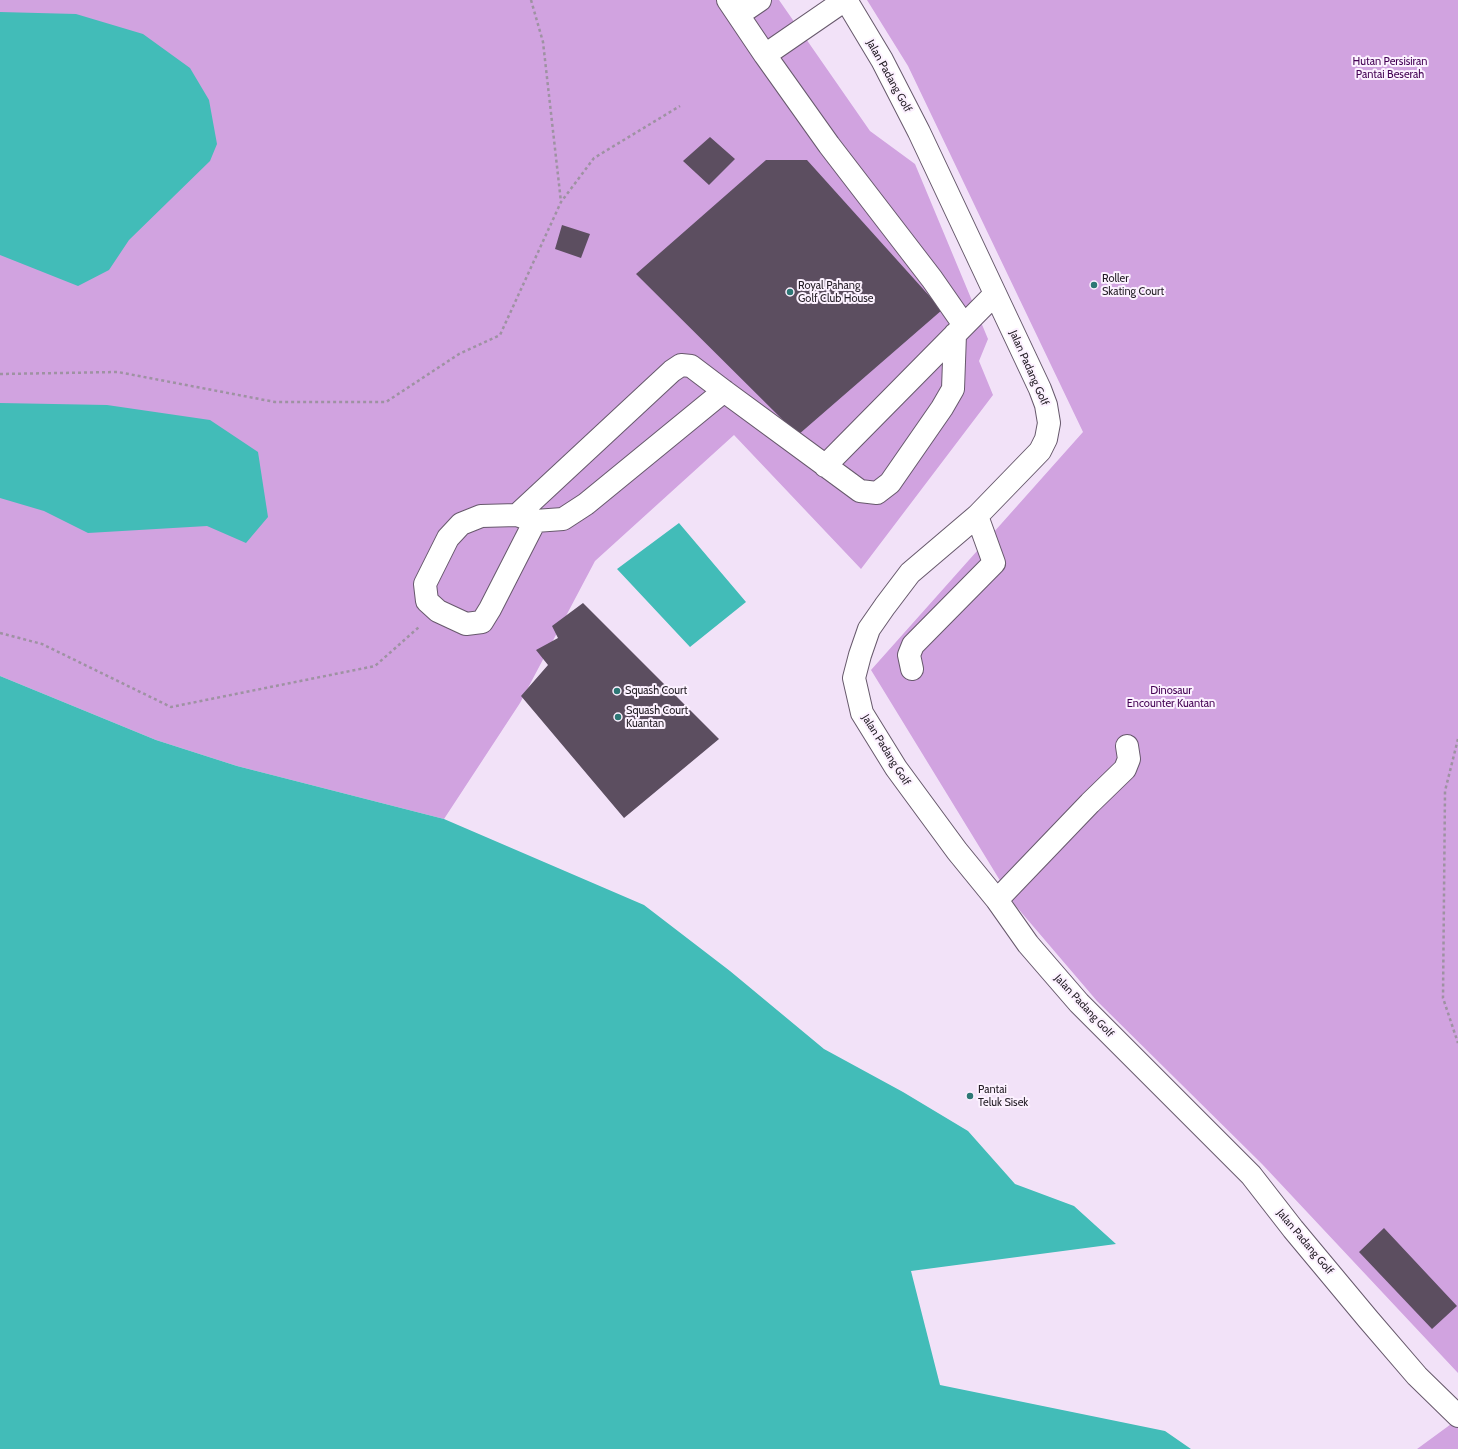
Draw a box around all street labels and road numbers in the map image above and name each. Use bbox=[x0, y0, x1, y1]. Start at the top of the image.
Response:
street label: Jalan Padang Golf bbox=[864, 37, 914, 115]
street label: Jalan Padang Golf bbox=[1006, 328, 1052, 408]
street label: Jalan Padang Golf bbox=[859, 712, 913, 788]
street label: Jalan Padang Golf bbox=[1052, 972, 1116, 1040]
street label: Jalan Padang Golf bbox=[1274, 1207, 1336, 1277]

